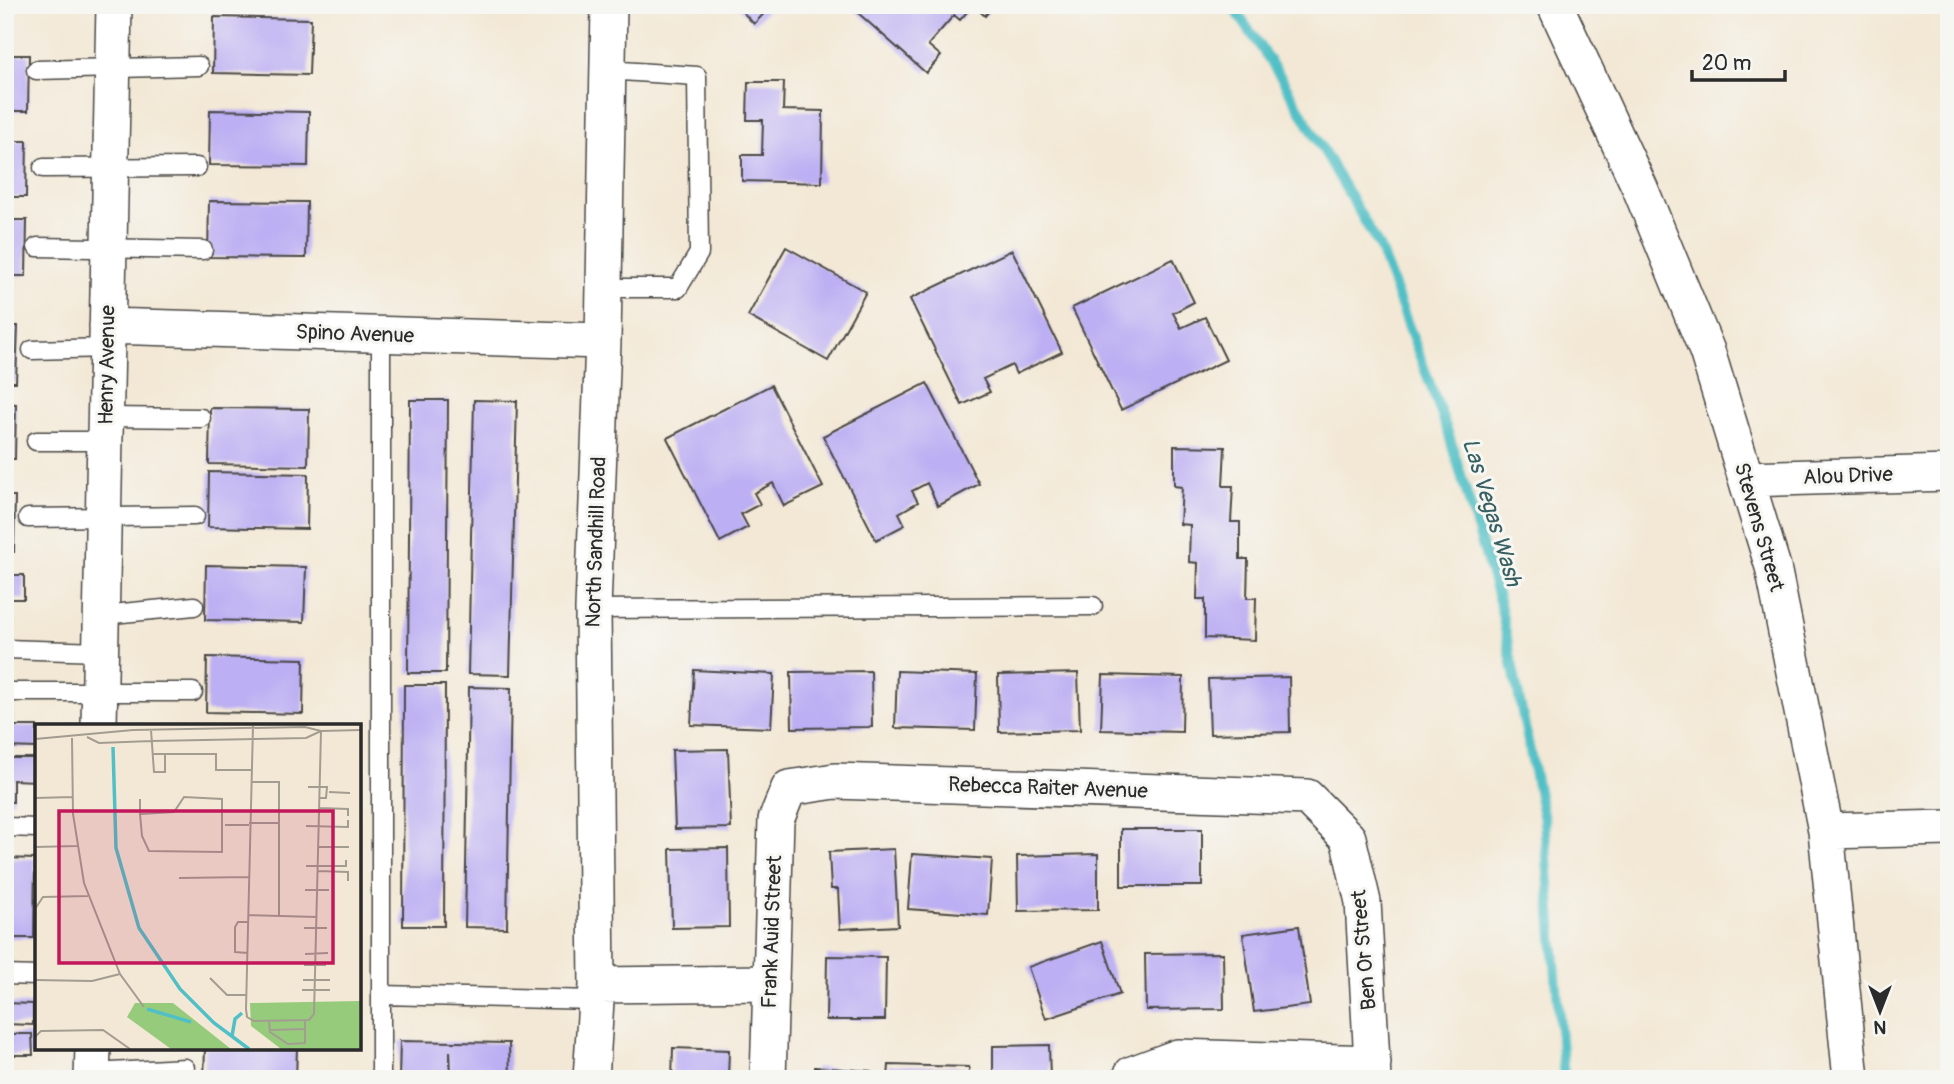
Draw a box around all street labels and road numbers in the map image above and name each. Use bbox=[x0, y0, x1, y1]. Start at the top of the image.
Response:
street label: Henry Avenue bbox=[92, 304, 122, 425]
street label: Spino Avenue bbox=[295, 318, 415, 350]
street label: North Sandhill Road bbox=[580, 456, 612, 628]
street label: Stevens Street bbox=[1728, 459, 1790, 595]
street label: Alou Drive bbox=[1803, 461, 1894, 491]
street label: Rebecca Raiter Avenue bbox=[948, 771, 1149, 805]
street label: Frank Auid Street bbox=[756, 854, 788, 1009]
street label: Ben Or Street bbox=[1345, 888, 1383, 1011]

